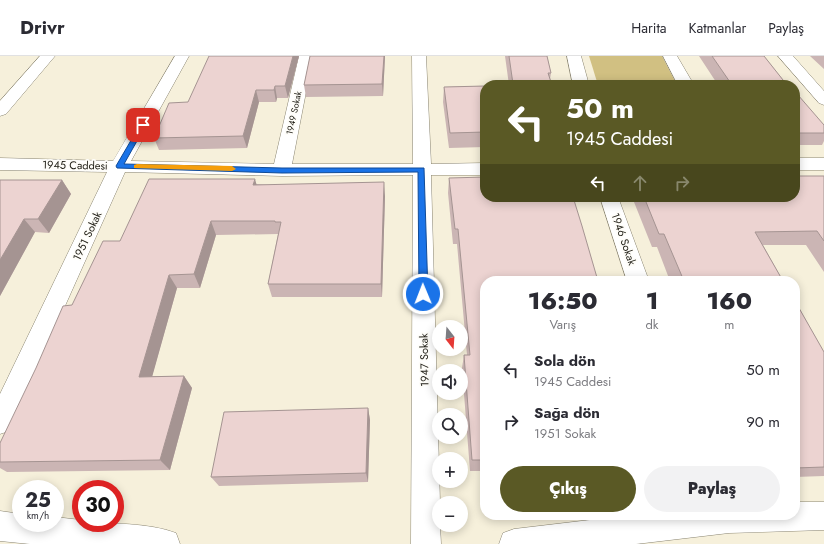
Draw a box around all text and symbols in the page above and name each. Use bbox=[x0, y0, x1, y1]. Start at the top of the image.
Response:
text: Drivr bbox=[20, 14, 65, 41]
text: Harita bbox=[631, 18, 667, 38]
text: Katmanlar bbox=[689, 18, 746, 38]
text: Paylaş bbox=[768, 18, 804, 38]
text: 50 m bbox=[566, 88, 634, 129]
street label: 1949 Sokak bbox=[283, 90, 304, 136]
icon: left bbox=[500, 96, 552, 148]
pin bbox=[126, 108, 160, 142]
icon: arrive bbox=[132, 114, 154, 136]
text: 1945 Caddesi bbox=[566, 126, 673, 152]
street label: 1945 Caddesi bbox=[42, 156, 108, 174]
icon: left bbox=[587, 172, 609, 194]
icon: ahead bbox=[629, 172, 651, 194]
icon: right bbox=[671, 172, 693, 194]
street label: 1951 Sokak bbox=[69, 209, 105, 263]
street label: 1946 Sokak bbox=[608, 211, 640, 267]
position arrow bbox=[402, 273, 444, 315]
text: 16:50 bbox=[528, 283, 598, 318]
text: 1 bbox=[646, 283, 658, 318]
text: 160 bbox=[706, 283, 752, 318]
text: Varış bbox=[549, 315, 576, 334]
text: dk bbox=[645, 315, 659, 334]
text: m bbox=[724, 315, 734, 334]
north arrow bbox=[432, 320, 468, 356]
map controls bbox=[432, 320, 468, 532]
street label: 1947 Sokak bbox=[416, 333, 432, 387]
text: Sola dön bbox=[534, 350, 596, 372]
icon: left bbox=[500, 359, 522, 381]
text: 50 m bbox=[746, 359, 780, 381]
button: sound bbox=[432, 364, 468, 400]
text: 1945 Caddesi bbox=[534, 372, 611, 391]
text: Sağa dön bbox=[534, 402, 600, 424]
button: search bbox=[432, 408, 468, 444]
icon: right bbox=[500, 411, 522, 433]
text: 90 m bbox=[746, 411, 780, 433]
text: 1951 Sokak bbox=[534, 424, 596, 443]
button: + bbox=[432, 452, 468, 488]
button: Çıkış bbox=[500, 466, 636, 512]
button: Paylaş bbox=[644, 466, 780, 512]
speed limit sign: 30 bbox=[72, 480, 124, 532]
text: 25 bbox=[25, 486, 51, 515]
button: − bbox=[432, 496, 468, 532]
text: km/h bbox=[27, 508, 49, 523]

